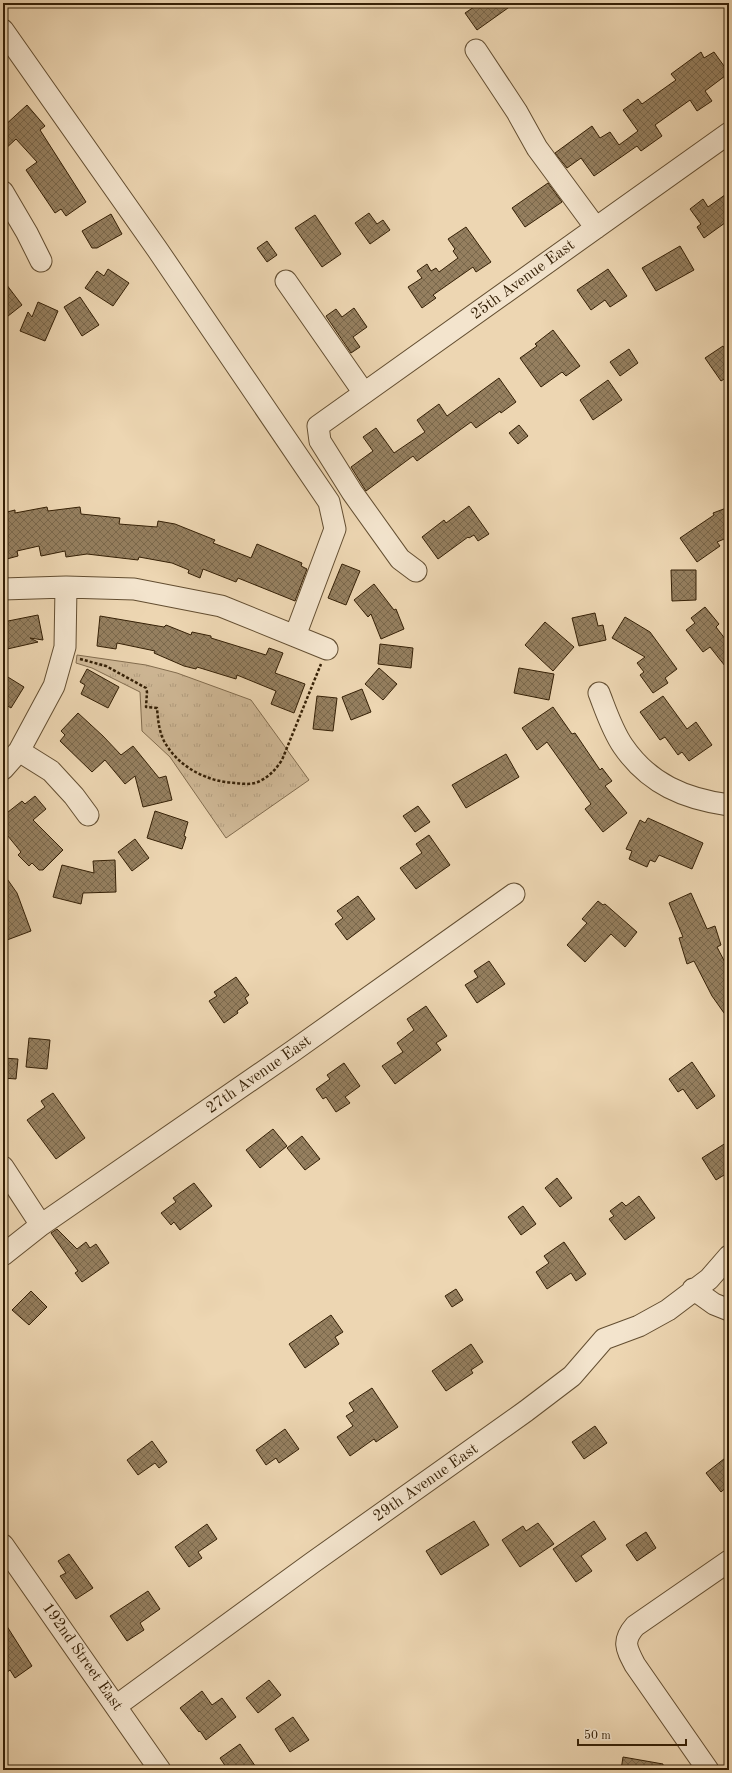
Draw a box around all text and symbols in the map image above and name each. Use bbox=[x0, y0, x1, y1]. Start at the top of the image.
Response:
street label: 25th Avenue East bbox=[468, 237, 578, 323]
street label: 27th Avenue East bbox=[204, 1033, 315, 1117]
street label: 29th Avenue East bbox=[371, 1441, 482, 1525]
street label: 192nd Street East bbox=[39, 1600, 125, 1714]
scale bar bbox=[578, 1721, 686, 1747]
text: 50 m bbox=[584, 1729, 611, 1742]

